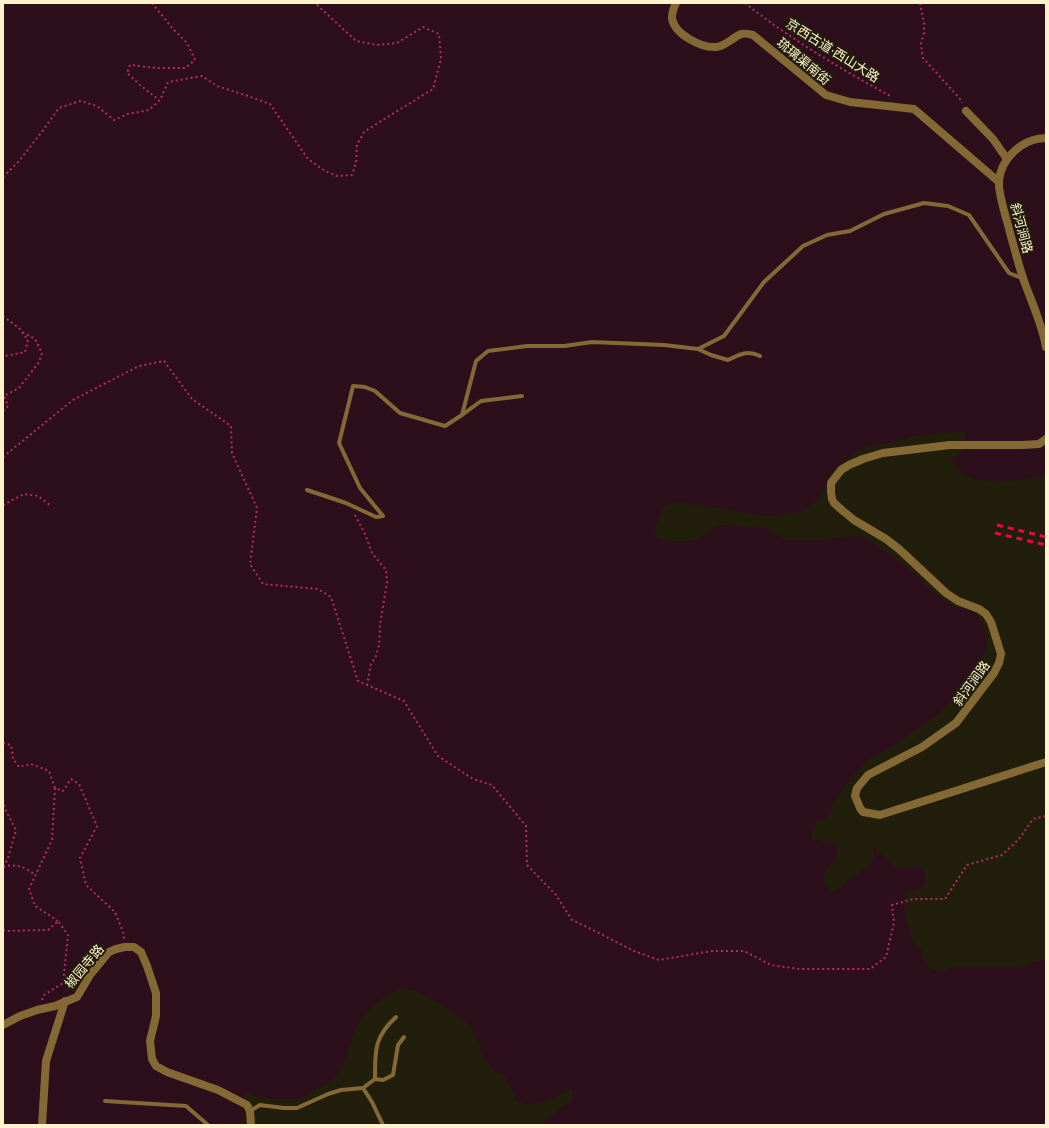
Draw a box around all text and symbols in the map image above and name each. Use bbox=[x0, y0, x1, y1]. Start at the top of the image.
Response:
street label: 京西古道·西山大路 bbox=[782, 15, 883, 87]
street label: 琉璃渠南街 bbox=[773, 34, 834, 90]
street label: 斜河涧路 bbox=[1006, 201, 1036, 256]
street label: 斜河涧路 bbox=[949, 657, 994, 710]
street label: 椒园寺路 bbox=[61, 941, 108, 992]

